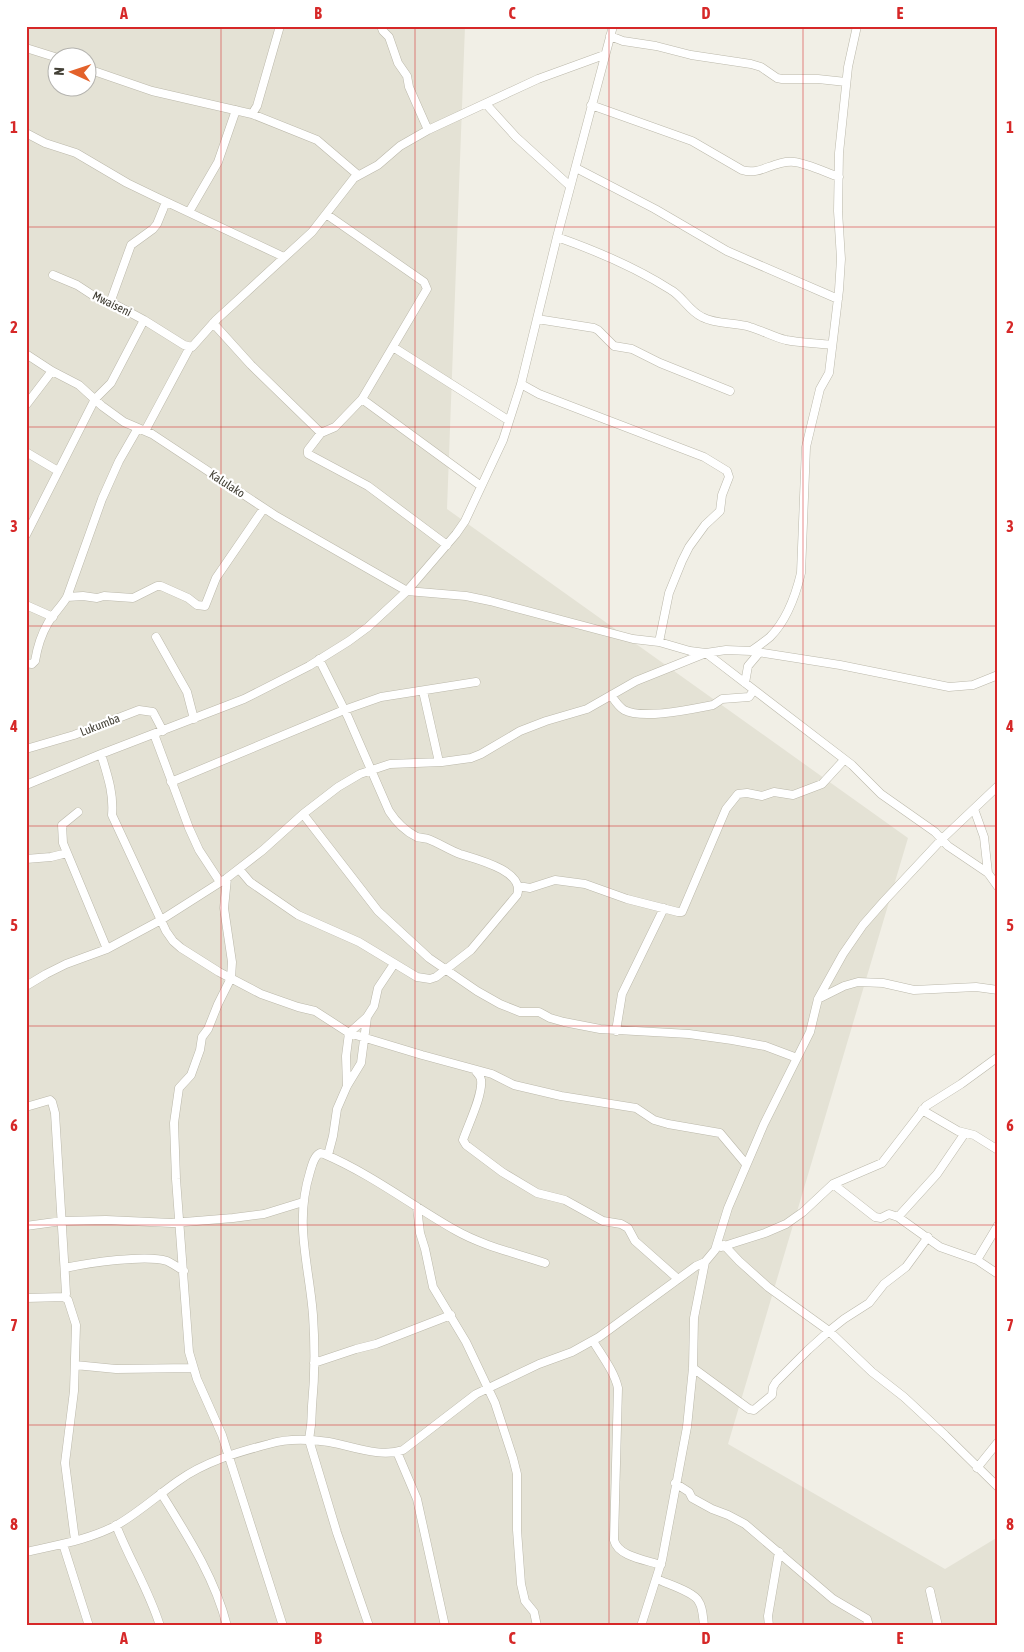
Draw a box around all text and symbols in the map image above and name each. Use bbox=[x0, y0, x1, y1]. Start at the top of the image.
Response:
text: A bbox=[119, 4, 128, 22]
text: B bbox=[314, 4, 322, 22]
text: C bbox=[508, 4, 516, 22]
text: D bbox=[702, 4, 711, 22]
text: E bbox=[897, 4, 904, 22]
north arrow bbox=[48, 48, 98, 98]
text: N bbox=[51, 67, 67, 76]
text: 1 bbox=[10, 118, 18, 136]
text: 1 bbox=[1006, 118, 1014, 136]
street label: Mwaiseni bbox=[90, 289, 134, 319]
text: 2 bbox=[10, 318, 18, 336]
text: 2 bbox=[1006, 318, 1014, 336]
street label: Kalulako bbox=[207, 467, 248, 501]
text: 3 bbox=[10, 517, 18, 535]
text: 3 bbox=[1006, 517, 1014, 535]
street label: Lukumba bbox=[78, 711, 122, 739]
text: 4 bbox=[9, 717, 18, 735]
text: 4 bbox=[1005, 717, 1014, 735]
text: 5 bbox=[10, 916, 18, 934]
text: 5 bbox=[1006, 916, 1014, 934]
text: 6 bbox=[10, 1116, 18, 1134]
text: 6 bbox=[1006, 1116, 1014, 1134]
text: 7 bbox=[10, 1316, 18, 1334]
text: 7 bbox=[1006, 1316, 1014, 1334]
text: 8 bbox=[10, 1515, 18, 1533]
text: 8 bbox=[1006, 1515, 1014, 1533]
text: A bbox=[119, 1629, 128, 1647]
text: B bbox=[314, 1629, 322, 1647]
text: C bbox=[508, 1629, 516, 1647]
text: D bbox=[702, 1629, 711, 1647]
text: E bbox=[897, 1629, 904, 1647]

